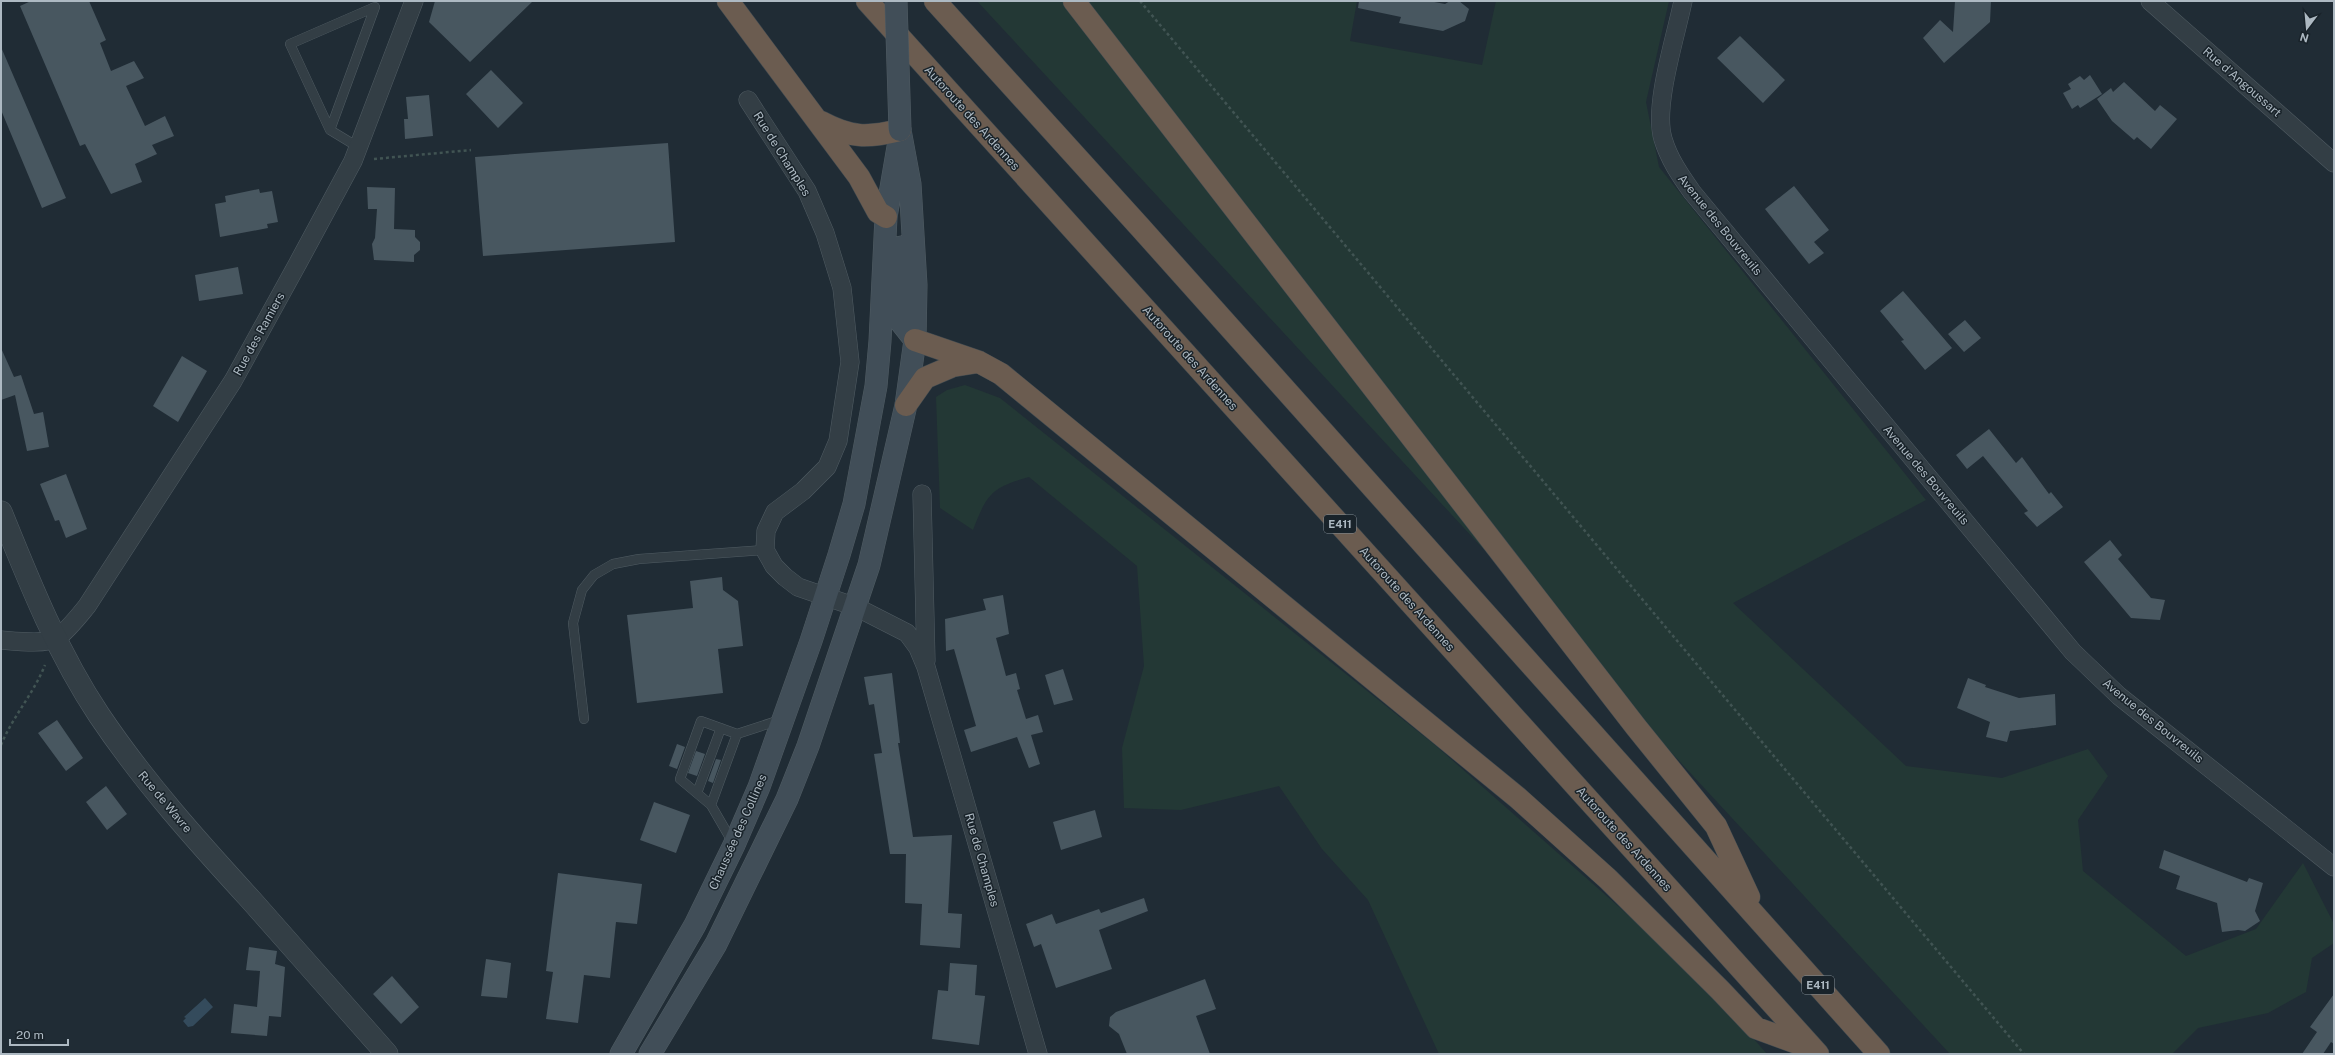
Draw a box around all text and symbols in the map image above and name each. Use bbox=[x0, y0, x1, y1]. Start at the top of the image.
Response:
north arrow bbox=[2287, 8, 2327, 48]
text: N bbox=[2298, 31, 2310, 45]
street label: Rue d'Angoussart bbox=[2200, 44, 2284, 120]
street label: Autoroute des Ardennes bbox=[921, 63, 1023, 173]
street label: Rue de Champles bbox=[750, 109, 814, 199]
street label: Avenue des Bouvreuils bbox=[1675, 172, 1765, 278]
street label: Rue des Ramiers bbox=[230, 290, 288, 378]
street label: Autoroute des Ardennes bbox=[1139, 303, 1241, 413]
street label: Avenue des Bouvreuils bbox=[1880, 422, 1972, 528]
road number: E411 bbox=[1324, 515, 1356, 533]
street label: Autoroute des Ardennes bbox=[1356, 544, 1458, 654]
street label: Avenue des Bouvreuils bbox=[2100, 676, 2206, 766]
street label: Rue de Wavre bbox=[135, 768, 195, 836]
street label: Chaussée des Collines bbox=[706, 772, 770, 892]
street label: Autoroute des Ardennes bbox=[1573, 784, 1675, 894]
street label: Rue de Champles bbox=[962, 812, 1002, 908]
road number: E411 bbox=[1802, 976, 1834, 994]
scale bar bbox=[10, 1021, 68, 1047]
text: 20 m bbox=[16, 1028, 44, 1042]

